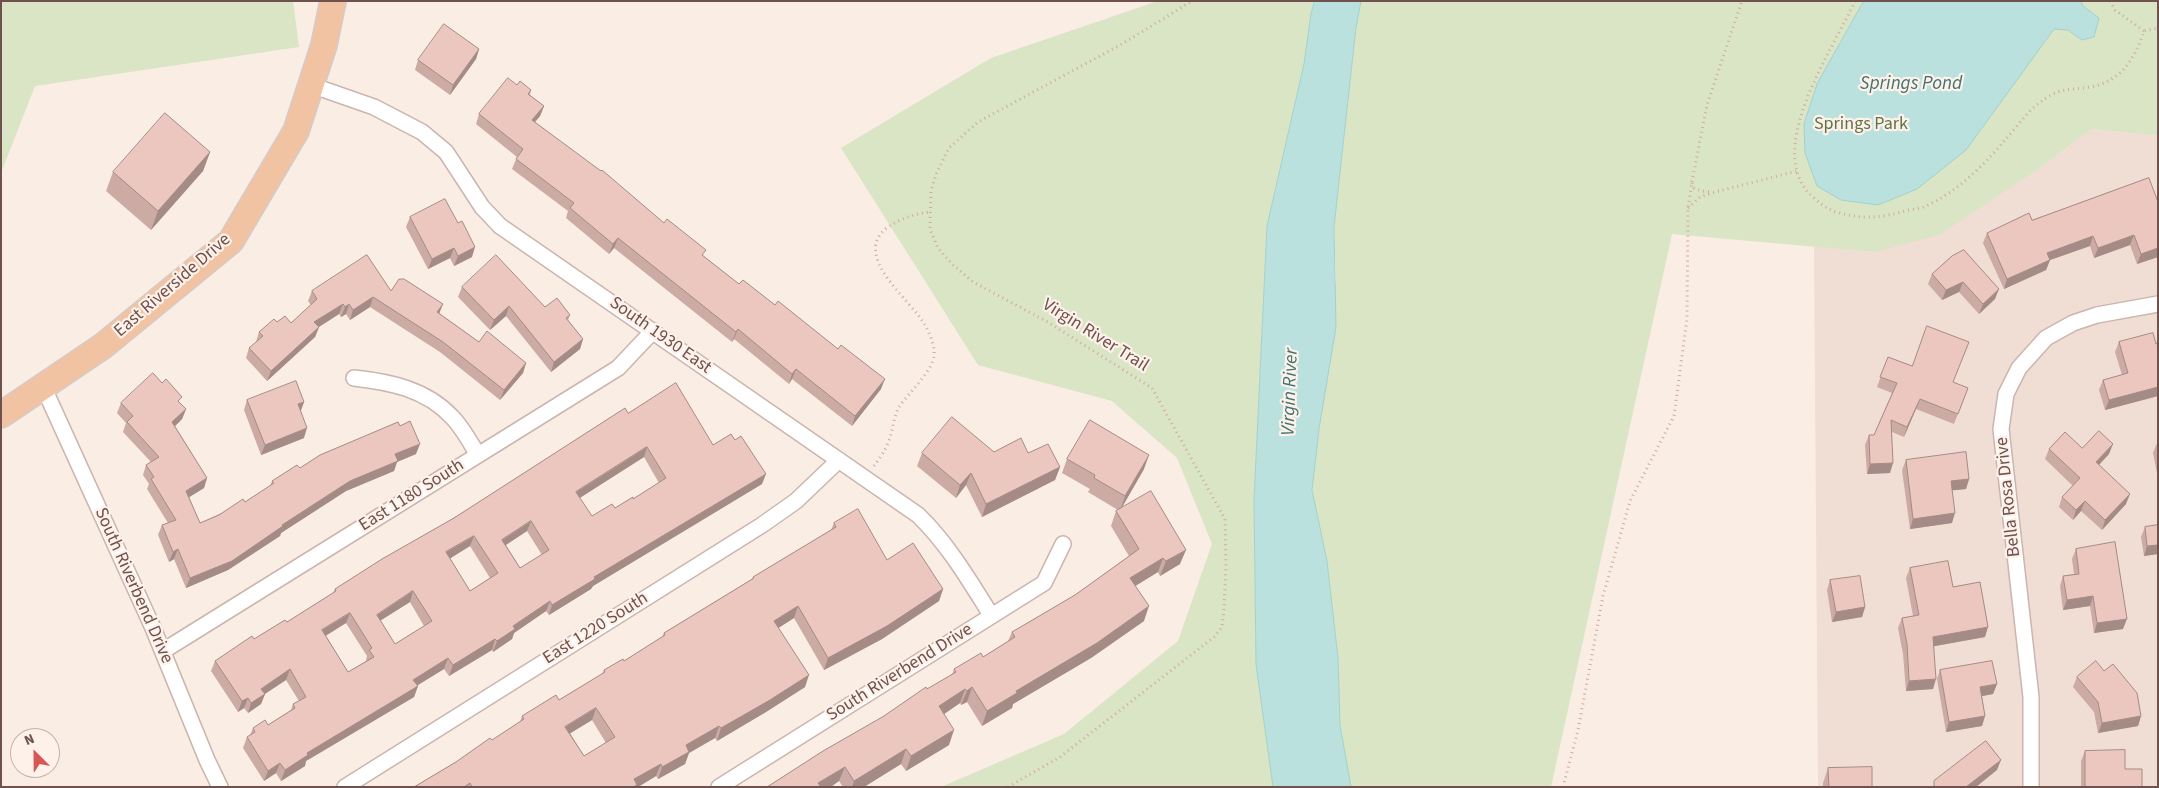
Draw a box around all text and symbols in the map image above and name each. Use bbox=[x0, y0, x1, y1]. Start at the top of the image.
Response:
water label: Springs Pond bbox=[1860, 74, 1962, 96]
park label: Springs Park bbox=[1814, 114, 1908, 136]
street label: East Riverside Drive bbox=[110, 230, 236, 342]
street label: South 1930 East bbox=[605, 293, 715, 379]
street label: Virgin River Trail bbox=[1038, 295, 1152, 377]
water label: Virgin River bbox=[1278, 348, 1304, 436]
street label: Bella Rosa Drive bbox=[1992, 436, 2026, 558]
street label: East 1180 South bbox=[355, 455, 469, 537]
street label: South Riverbend Drive bbox=[89, 505, 177, 667]
street label: East 1220 South bbox=[539, 588, 653, 670]
street label: South Riverbend Drive bbox=[823, 619, 977, 727]
north arrow bbox=[10, 728, 60, 778]
text: N bbox=[21, 729, 38, 751]

